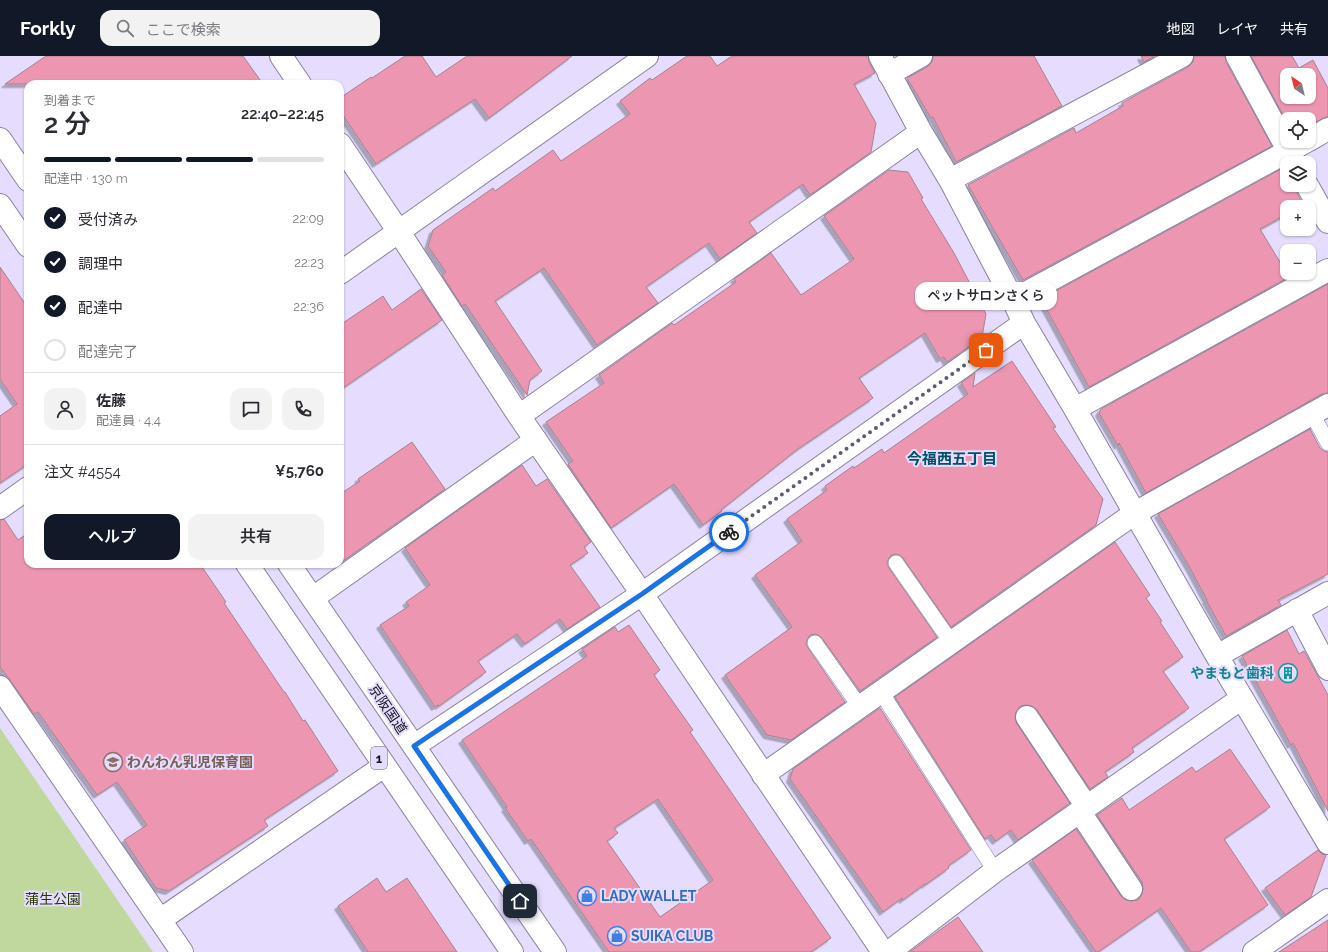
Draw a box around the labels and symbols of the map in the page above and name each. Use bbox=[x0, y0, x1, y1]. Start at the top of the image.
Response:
north arrow bbox=[1280, 68, 1316, 104]
callout: ペットサロンさくら bbox=[915, 282, 1057, 310]
pin bbox=[969, 333, 1003, 367]
district label: 今福西五丁目 bbox=[907, 450, 997, 468]
courier bbox=[709, 512, 749, 552]
building icon: やまもと歯科 bbox=[1277, 662, 1299, 684]
place label: やまもと歯科 bbox=[1190, 665, 1274, 681]
street label: 京阪国道 bbox=[366, 681, 410, 737]
road number: 1 bbox=[371, 747, 387, 769]
school or university icon: わんわん乳児保育園 bbox=[102, 751, 124, 773]
place label: わんわん乳児保育園 bbox=[127, 754, 253, 770]
pin bbox=[503, 884, 537, 918]
shop icon: LADY WALLET bbox=[576, 885, 598, 907]
place label: LADY WALLET bbox=[601, 888, 697, 904]
park label: 蒲生公園 bbox=[25, 891, 81, 907]
shop icon: SUIKA CLUB bbox=[606, 925, 628, 947]
place label: SUIKA CLUB bbox=[631, 928, 714, 944]

